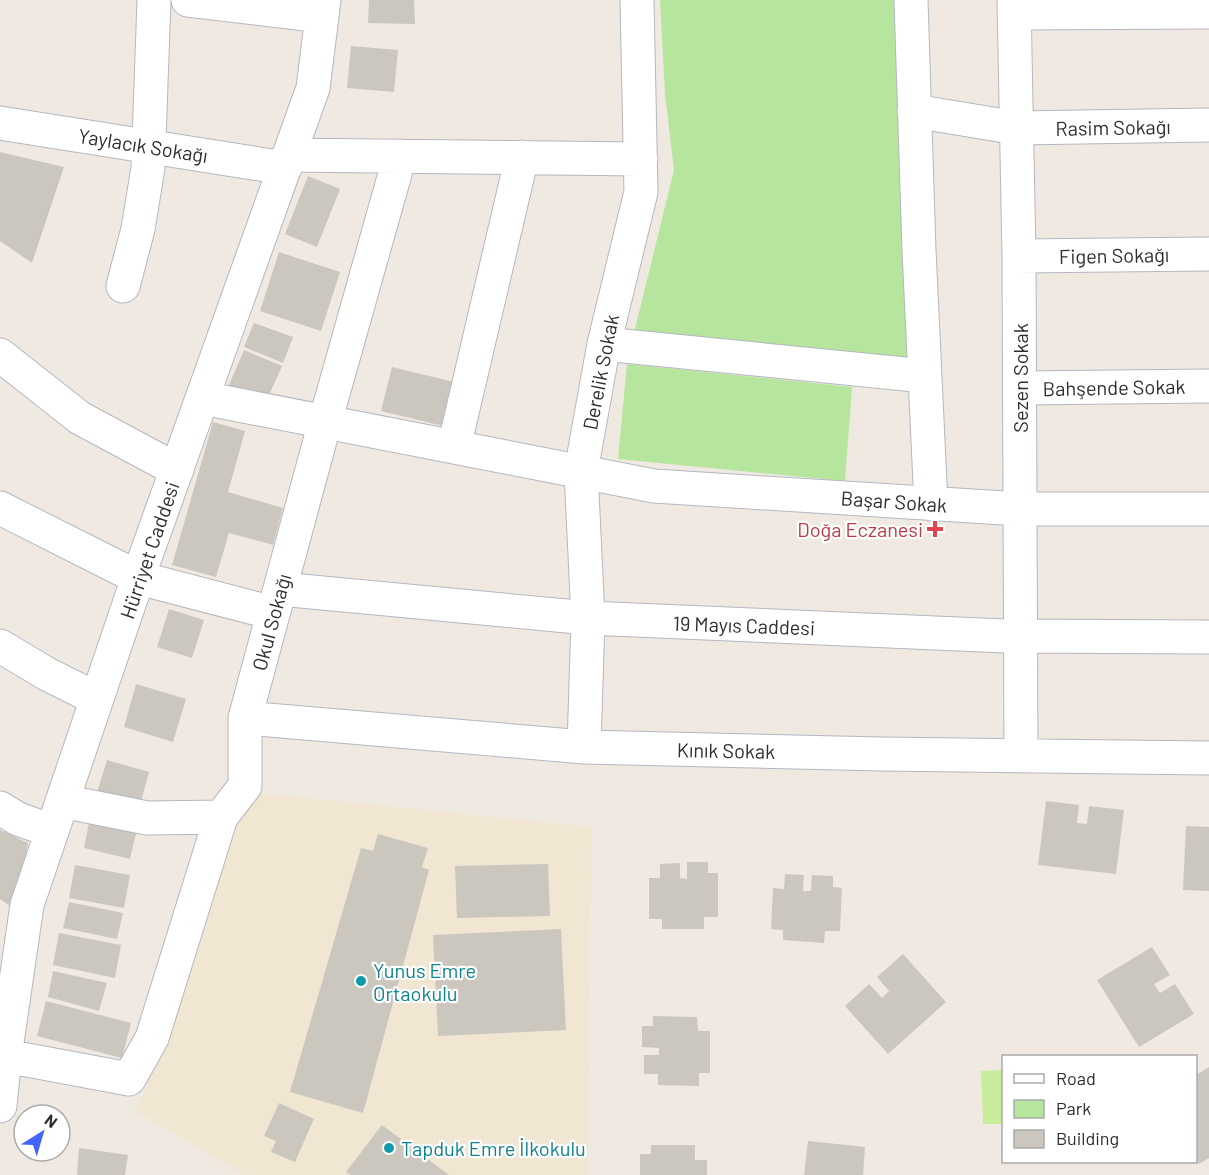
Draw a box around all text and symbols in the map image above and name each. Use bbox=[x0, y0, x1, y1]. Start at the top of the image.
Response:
street label: Rasim Sokağı bbox=[1055, 114, 1171, 140]
street label: Yaylacık Sokağı bbox=[77, 123, 209, 167]
street label: Figen Sokağı bbox=[1059, 242, 1169, 268]
street label: Derelik Sokak bbox=[577, 312, 623, 432]
street label: Sezen Sokak bbox=[1008, 323, 1032, 433]
street label: Bahşende Sokak bbox=[1042, 374, 1186, 400]
street label: Hürriyet Caddesi bbox=[114, 478, 184, 622]
street label: Başar Sokak bbox=[840, 485, 948, 517]
place label: Doğa Eczanesi bbox=[797, 517, 923, 541]
marker: Doğa Eczanesi bbox=[928, 522, 942, 536]
street label: Okul Sokağı bbox=[247, 571, 295, 673]
street label: 19 Mayıs Caddesi bbox=[673, 611, 815, 639]
street label: Kınık Sokak bbox=[677, 737, 775, 763]
place label: Yunus Emre Ortaokulu bbox=[373, 958, 476, 1005]
marker: Yunus Emre Ortaokulu bbox=[354, 974, 368, 988]
legend bbox=[1002, 1055, 1197, 1163]
text: Road bbox=[1056, 1067, 1096, 1089]
text: Park bbox=[1056, 1097, 1091, 1119]
north arrow bbox=[12, 1103, 72, 1163]
text: N bbox=[41, 1110, 61, 1131]
text: Building bbox=[1056, 1127, 1119, 1149]
place label: Tapduk Emre İlkokulu bbox=[401, 1136, 586, 1160]
marker: Tapduk Emre İlkokulu bbox=[382, 1141, 396, 1155]

